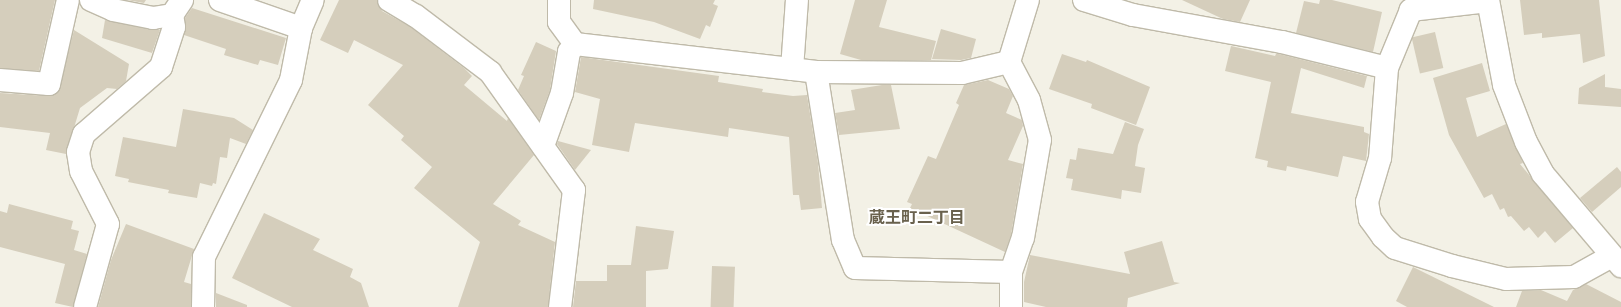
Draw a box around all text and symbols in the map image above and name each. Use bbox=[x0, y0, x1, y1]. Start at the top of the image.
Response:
district label: 蔵王町二丁目 bbox=[869, 207, 965, 227]

